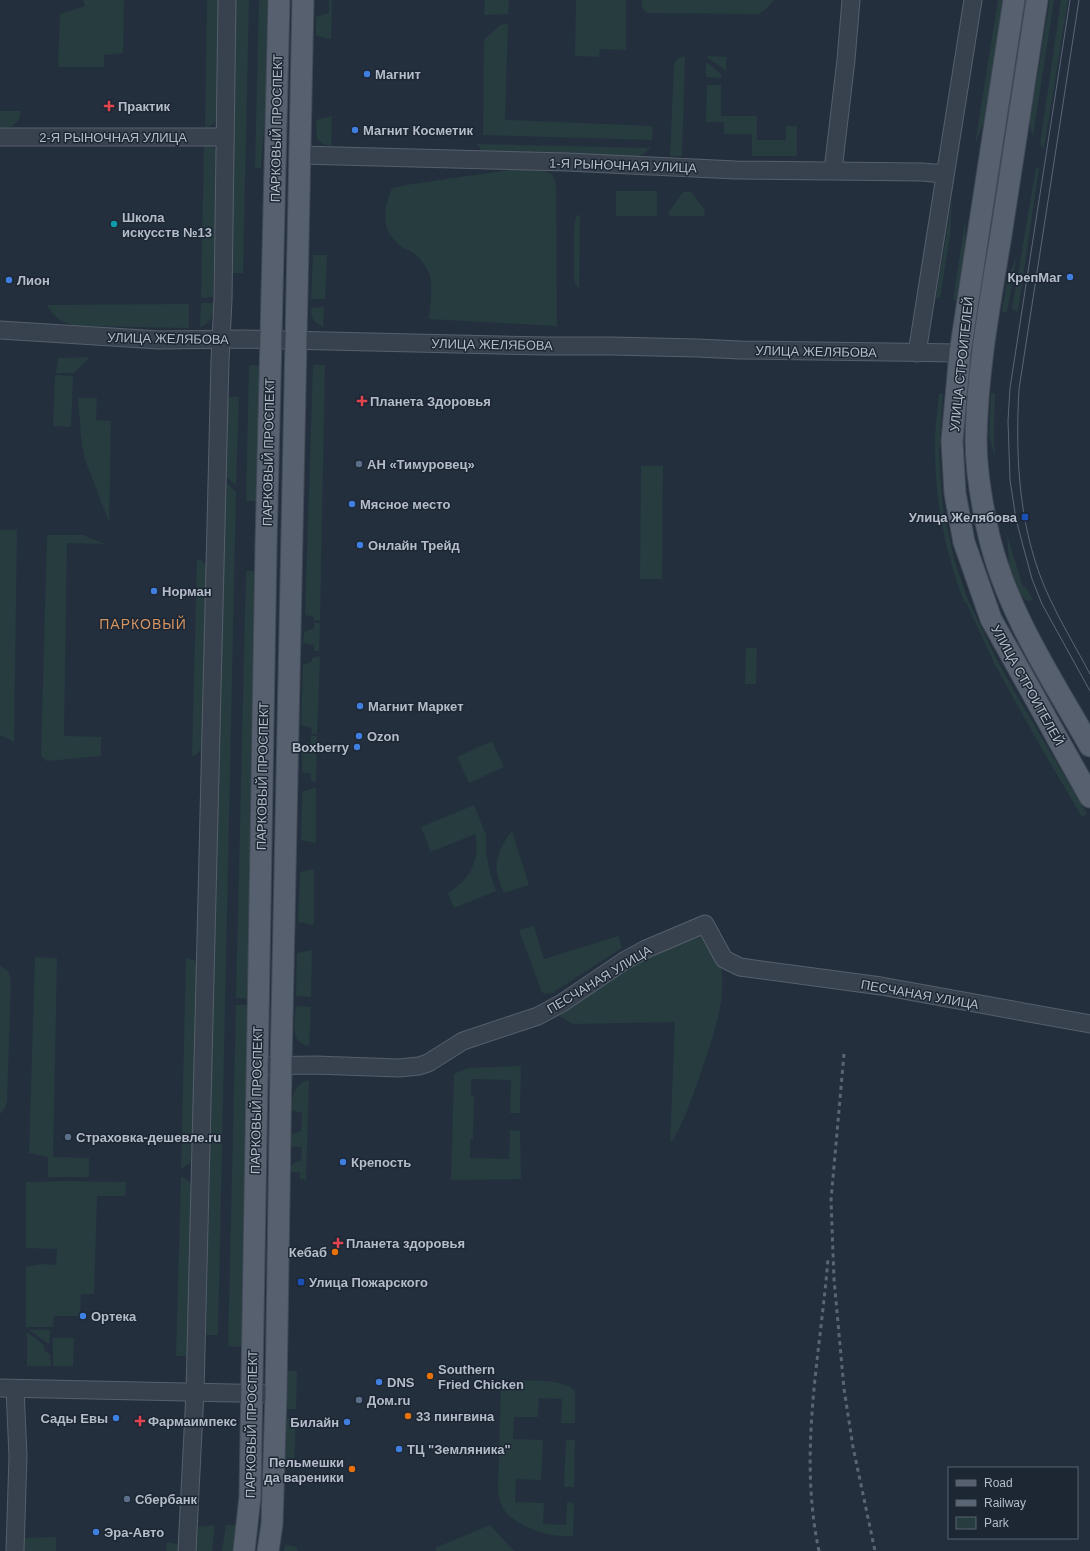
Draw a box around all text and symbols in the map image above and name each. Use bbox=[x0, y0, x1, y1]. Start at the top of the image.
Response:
street label: ПАРКОВЫЙ ПРОСПЕКТ bbox=[268, 54, 285, 202]
place label: Магнит bbox=[375, 67, 421, 82]
marker: Магнит bbox=[362, 69, 372, 79]
place label: Практик bbox=[118, 99, 170, 114]
marker: Практик bbox=[103, 100, 115, 112]
place label: Магнит Косметик bbox=[363, 123, 473, 138]
marker: Магнит Косметик bbox=[350, 125, 360, 135]
street label: 2-Я РЫНОЧНАЯ УЛИЦА bbox=[39, 130, 187, 145]
street label: 1-Я РЫНОЧНАЯ УЛИЦА bbox=[549, 155, 697, 176]
place label: Школа искусств №13 bbox=[122, 210, 212, 240]
marker: Школа искусств №13 bbox=[109, 219, 119, 229]
place label: КрепМаг bbox=[1007, 270, 1063, 285]
marker: КрепМаг bbox=[1065, 272, 1075, 282]
place label: Лион bbox=[17, 273, 50, 288]
marker: Лион bbox=[4, 275, 14, 285]
street label: УЛИЦА СТРОИТЕЛЕЙ bbox=[947, 296, 976, 432]
street label: УЛИЦА ЖЕЛЯБОВА bbox=[107, 330, 229, 347]
street label: УЛИЦА ЖЕЛЯБОВА bbox=[431, 336, 553, 353]
street label: УЛИЦА ЖЕЛЯБОВА bbox=[755, 343, 877, 360]
street label: ПАРКОВЫЙ ПРОСПЕКТ bbox=[260, 378, 277, 526]
place label: Планета Здоровья bbox=[370, 394, 491, 409]
marker: Планета Здоровья bbox=[357, 396, 367, 406]
place label: АН «Тимуровец» bbox=[367, 457, 475, 472]
marker: АН «Тимуровец» bbox=[354, 459, 364, 469]
place label: Мясное место bbox=[360, 497, 450, 512]
marker: Мясное место bbox=[347, 499, 357, 509]
place label: Улица Желябова bbox=[909, 510, 1018, 525]
marker: Улица Желябова bbox=[1020, 512, 1030, 522]
place label: Онлайн Трейд bbox=[368, 538, 461, 553]
marker: Онлайн Трейд bbox=[355, 540, 365, 550]
place label: Норман bbox=[162, 584, 212, 599]
marker: Норман bbox=[149, 586, 159, 596]
district label: ПАРКОВЫЙ bbox=[99, 615, 187, 632]
street label: УЛИЦА СТРОИТЕЛЕЙ bbox=[988, 622, 1067, 748]
place label: Магнит Маркет bbox=[368, 699, 464, 714]
marker: Магнит Маркет bbox=[355, 701, 365, 711]
street label: ПАРКОВЫЙ ПРОСПЕКТ bbox=[254, 702, 271, 850]
place label: Ozon bbox=[367, 729, 400, 744]
marker: Ozon bbox=[354, 731, 364, 741]
place label: Boxberry bbox=[292, 740, 350, 755]
marker: Boxberry bbox=[352, 742, 362, 752]
street label: ПЕСЧАНАЯ УЛИЦА bbox=[544, 942, 655, 1017]
street label: ПЕСЧАНАЯ УЛИЦА bbox=[860, 977, 980, 1012]
street label: ПАРКОВЫЙ ПРОСПЕКТ bbox=[248, 1026, 265, 1174]
place label: Страховка-дешевле.ru bbox=[76, 1130, 221, 1145]
marker: Страховка-дешевле.ru bbox=[63, 1132, 73, 1142]
place label: Крепость bbox=[351, 1155, 411, 1170]
marker: Крепость bbox=[338, 1157, 348, 1167]
place label: Планета здоровья bbox=[346, 1236, 465, 1251]
marker: Планета здоровья bbox=[333, 1238, 343, 1248]
place label: Кебаб bbox=[289, 1245, 327, 1260]
marker: Кебаб bbox=[330, 1247, 340, 1257]
place label: Улица Пожарского bbox=[309, 1275, 428, 1290]
marker: Улица Пожарского bbox=[296, 1277, 306, 1287]
place label: Ортека bbox=[91, 1309, 137, 1324]
marker: Ортека bbox=[78, 1311, 88, 1321]
street label: ПАРКОВЫЙ ПРОСПЕКТ bbox=[243, 1350, 260, 1498]
place label: Southern Fried Chicken bbox=[438, 1362, 524, 1392]
marker: Southern Fried Chicken bbox=[425, 1371, 435, 1381]
place label: DNS bbox=[387, 1375, 415, 1390]
marker: DNS bbox=[374, 1377, 384, 1387]
place label: Дом.ru bbox=[367, 1393, 410, 1408]
marker: Дом.ru bbox=[354, 1395, 364, 1405]
place label: 33 пингвина bbox=[416, 1409, 495, 1424]
place label: Сады Евы bbox=[40, 1411, 108, 1426]
marker: 33 пингвина bbox=[403, 1411, 413, 1421]
marker: Сады Евы bbox=[111, 1413, 121, 1423]
place label: Фармаимпекс bbox=[148, 1414, 237, 1429]
place label: Билайн bbox=[290, 1415, 339, 1430]
marker: Фармаимпекс bbox=[135, 1416, 145, 1426]
marker: Билайн bbox=[342, 1417, 352, 1427]
place label: ТЦ "Земляника" bbox=[407, 1442, 511, 1457]
marker: ТЦ "Земляника" bbox=[394, 1444, 404, 1454]
place label: Пельмешки да вареники bbox=[264, 1455, 344, 1485]
marker: Пельмешки да вареники bbox=[347, 1464, 357, 1474]
legend bbox=[948, 1467, 1078, 1539]
text: Road bbox=[984, 1476, 1013, 1490]
place label: Сбербанк bbox=[135, 1492, 198, 1507]
marker: Сбербанк bbox=[122, 1494, 132, 1504]
text: Railway bbox=[984, 1496, 1026, 1510]
text: Park bbox=[984, 1516, 1010, 1530]
place label: Эра-Авто bbox=[104, 1525, 164, 1540]
marker: Эра-Авто bbox=[91, 1527, 101, 1537]

